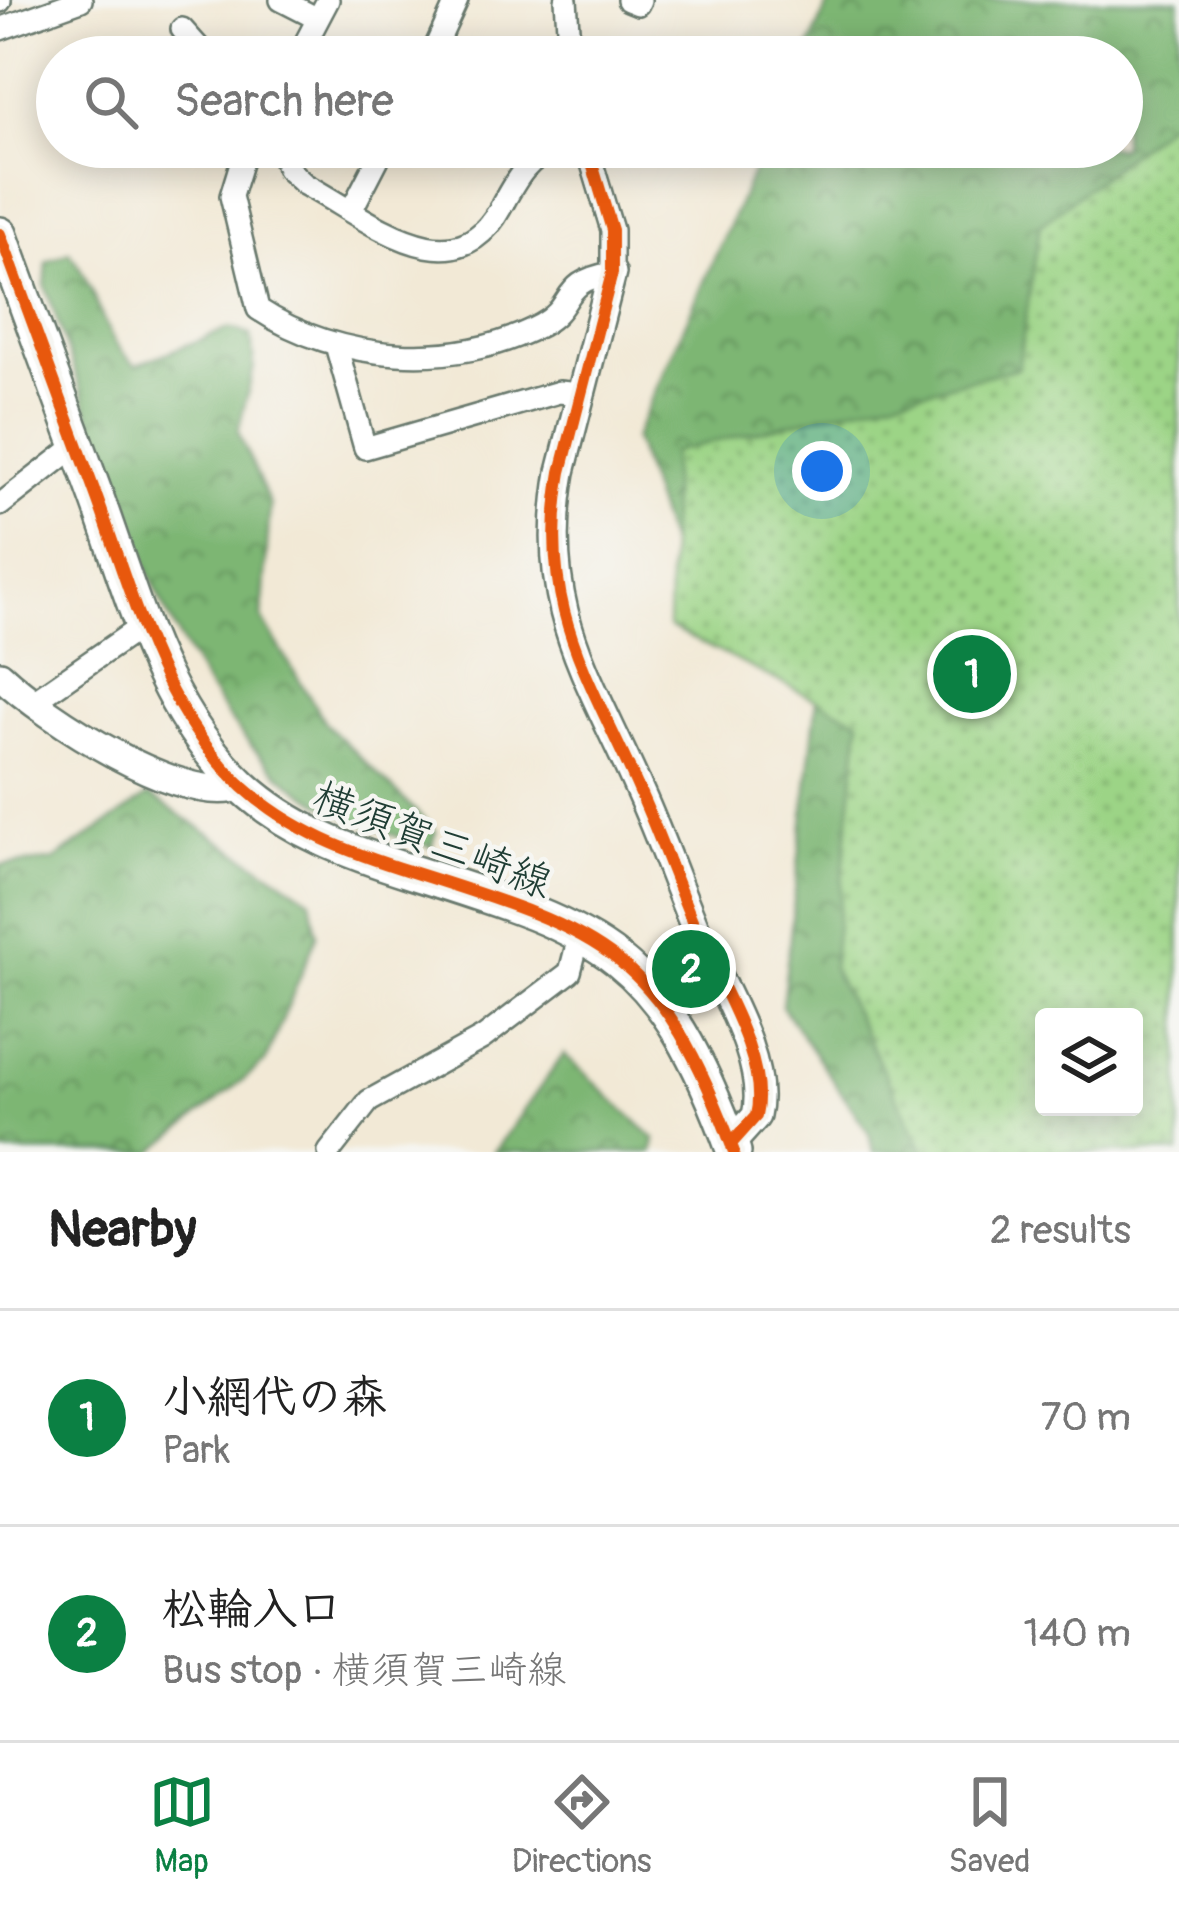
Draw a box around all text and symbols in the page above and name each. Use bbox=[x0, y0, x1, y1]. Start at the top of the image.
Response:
search box bbox=[36, 36, 1143, 168]
icon: search bbox=[78, 69, 144, 135]
text: Search here bbox=[174, 74, 394, 130]
your location bbox=[792, 441, 852, 501]
pin: 1 bbox=[933, 629, 1011, 719]
street label: 横須賀三崎線 bbox=[305, 771, 559, 910]
pin: 2 bbox=[652, 924, 730, 1014]
map controls bbox=[1035, 1008, 1143, 1116]
button: layers bbox=[1035, 1008, 1143, 1116]
text: Nearby bbox=[48, 1198, 196, 1262]
text: 2 results bbox=[990, 1206, 1131, 1255]
text: 小網代の森 bbox=[162, 1370, 387, 1426]
text: 1 bbox=[79, 1393, 95, 1442]
text: 70 m bbox=[1041, 1393, 1131, 1442]
text: Park bbox=[162, 1426, 230, 1475]
text: 松輪入口 bbox=[162, 1582, 342, 1638]
text: 2 bbox=[76, 1609, 98, 1658]
text: 140 m bbox=[1023, 1609, 1131, 1658]
text: Bus stop · 横須賀三崎線 bbox=[162, 1646, 566, 1695]
tab: Map bbox=[149, 1769, 215, 1882]
tab: Directions bbox=[512, 1769, 652, 1882]
tab: Saved bbox=[949, 1769, 1030, 1882]

